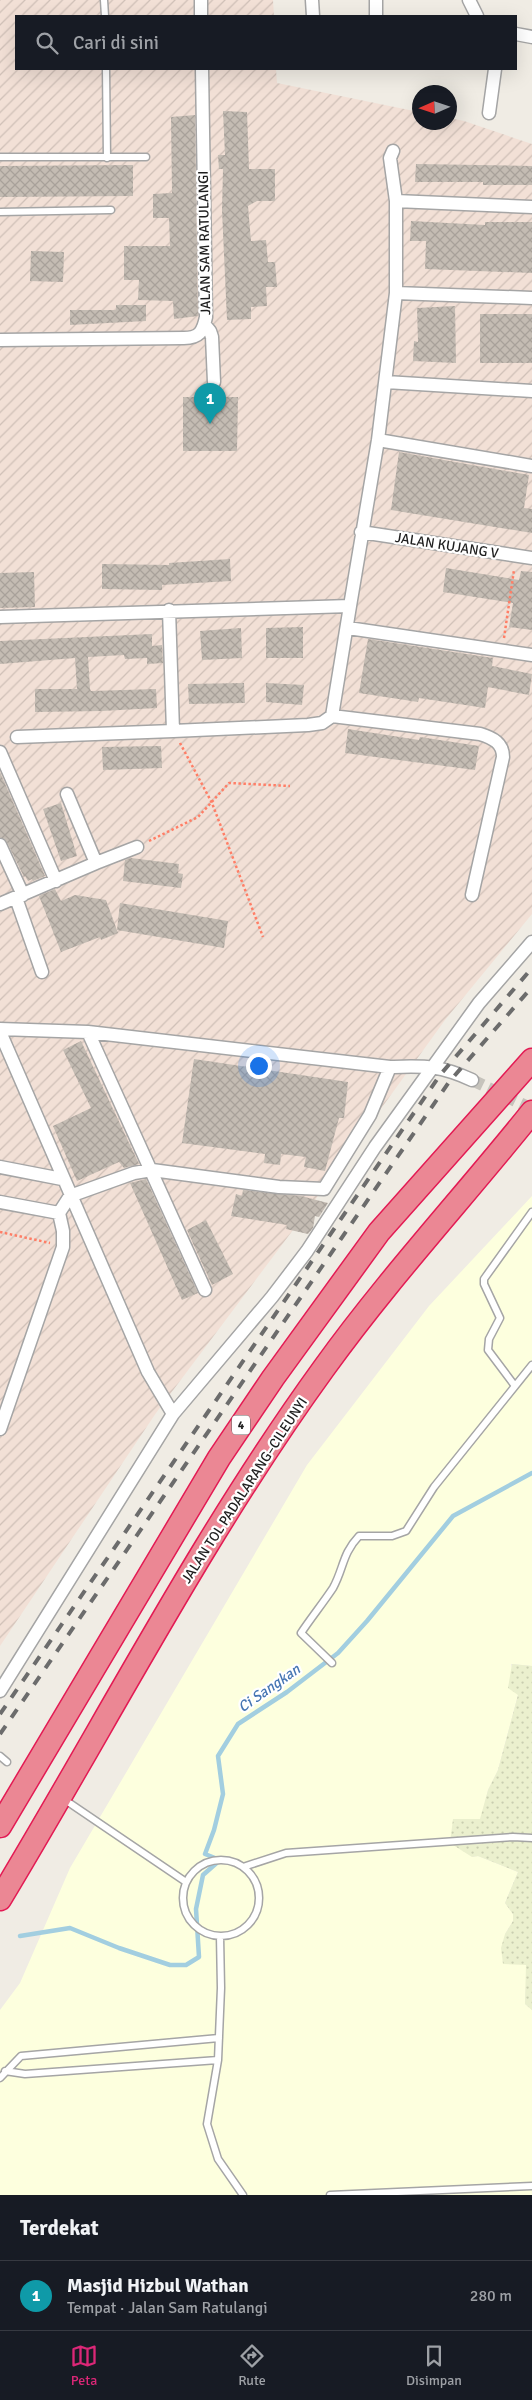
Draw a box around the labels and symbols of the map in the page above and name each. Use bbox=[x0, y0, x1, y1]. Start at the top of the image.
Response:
north arrow bbox=[412, 85, 457, 130]
street label: JALAN SAM RATULANGI bbox=[195, 171, 214, 315]
pin: 1 bbox=[194, 383, 226, 424]
street label: JALAN KUJANG V bbox=[394, 529, 500, 562]
your location bbox=[246, 1053, 272, 1079]
street label: JALAN TOL PADALARANG–CILEUNYI bbox=[178, 1394, 311, 1586]
road number: 4 bbox=[232, 1416, 250, 1434]
water label: Ci Sangkan bbox=[234, 1660, 304, 1716]

